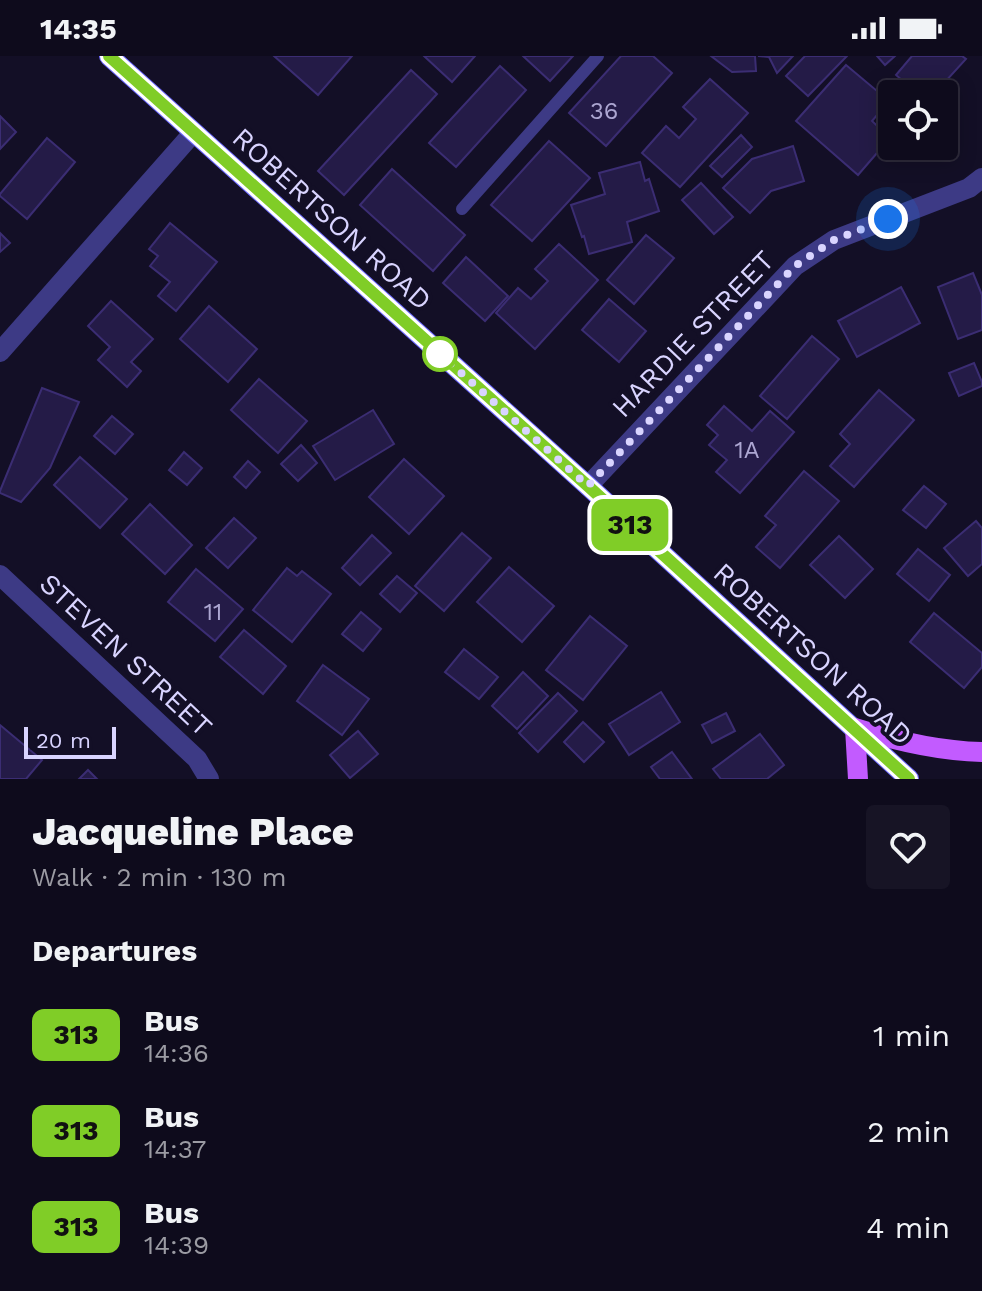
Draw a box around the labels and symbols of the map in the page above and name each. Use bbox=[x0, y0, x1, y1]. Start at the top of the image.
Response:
house number: 36 bbox=[590, 97, 618, 125]
street label: ROBERTSON ROAD bbox=[226, 121, 438, 317]
your location bbox=[868, 199, 908, 239]
street label: HARDIE STREET bbox=[605, 244, 781, 424]
unlabelled marker bbox=[423, 337, 457, 371]
house number: 1A bbox=[734, 436, 760, 464]
line badge: 313 bbox=[584, 499, 676, 551]
street label: ROBERTSON ROAD bbox=[707, 556, 919, 752]
street label: STEVEN STREET bbox=[33, 567, 219, 743]
house number: 11 bbox=[204, 598, 222, 626]
scale bar bbox=[24, 723, 116, 759]

